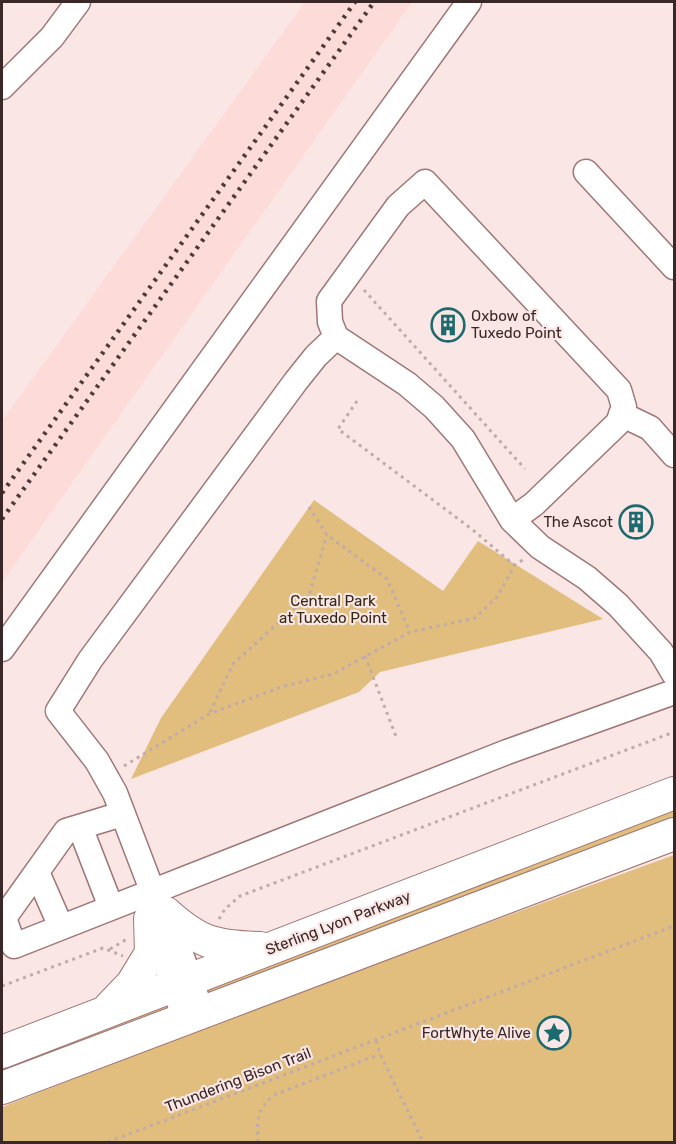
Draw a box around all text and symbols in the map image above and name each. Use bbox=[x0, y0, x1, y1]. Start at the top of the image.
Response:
building icon: Oxbow of Tuxedo Point bbox=[430, 307, 466, 343]
place label: Oxbow of Tuxedo Point bbox=[471, 307, 562, 342]
building icon: The Ascot bbox=[618, 504, 654, 540]
place label: The Ascot bbox=[543, 513, 613, 531]
park label: Central Park at Tuxedo Point bbox=[279, 592, 387, 627]
street label: Sterling Lyon Parkway bbox=[263, 887, 413, 959]
place icon: FortWhyte Alive bbox=[536, 1015, 572, 1051]
place label: FortWhyte Alive bbox=[422, 1024, 531, 1042]
street label: Thundering Bison Trail bbox=[162, 1044, 314, 1116]

